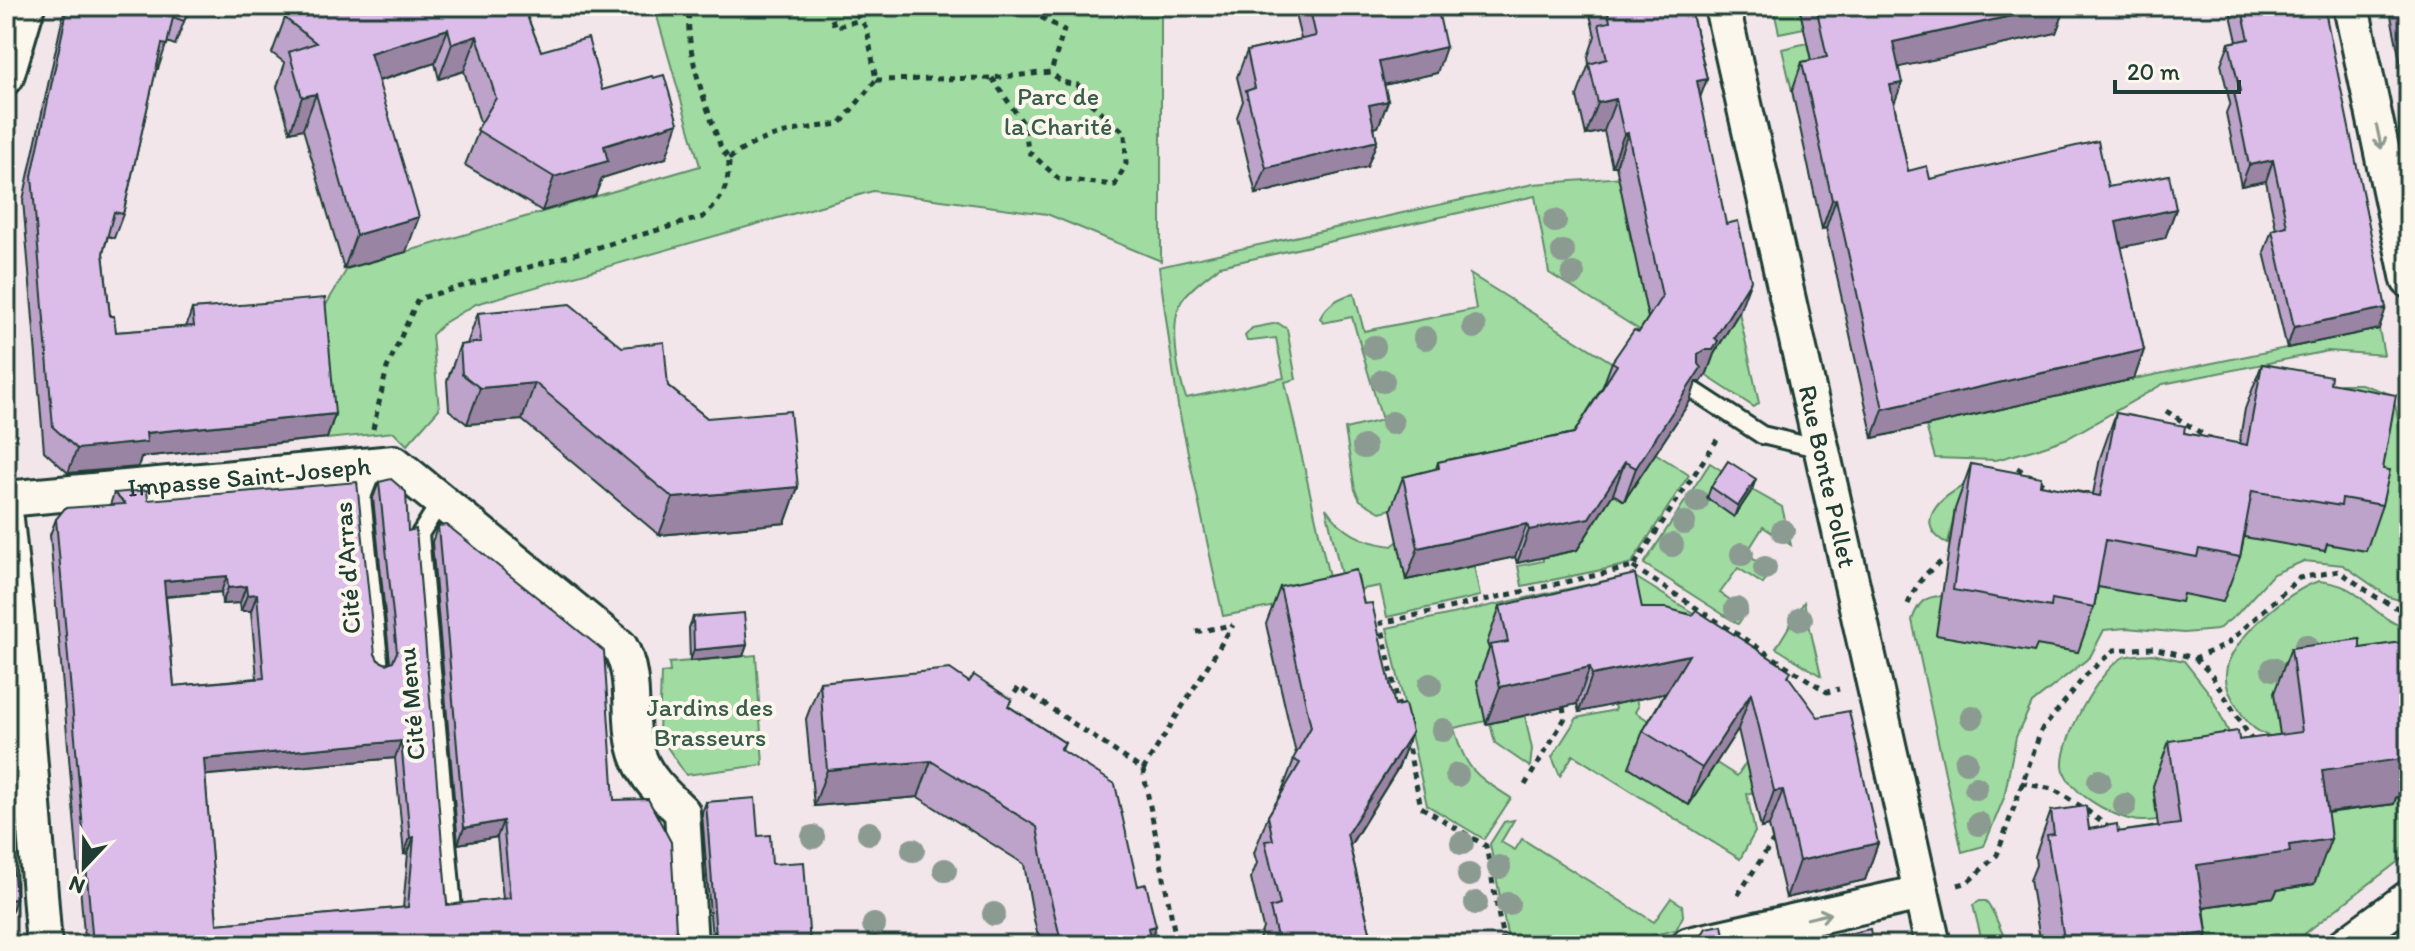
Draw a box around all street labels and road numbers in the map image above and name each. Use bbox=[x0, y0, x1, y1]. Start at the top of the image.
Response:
street label: Rue Bonte Pollet bbox=[1792, 382, 1864, 571]
street label: Impasse Saint-Joseph bbox=[126, 449, 372, 504]
street label: Cité d'Arras bbox=[326, 501, 368, 635]
street label: Cité Menu bbox=[390, 646, 432, 762]

